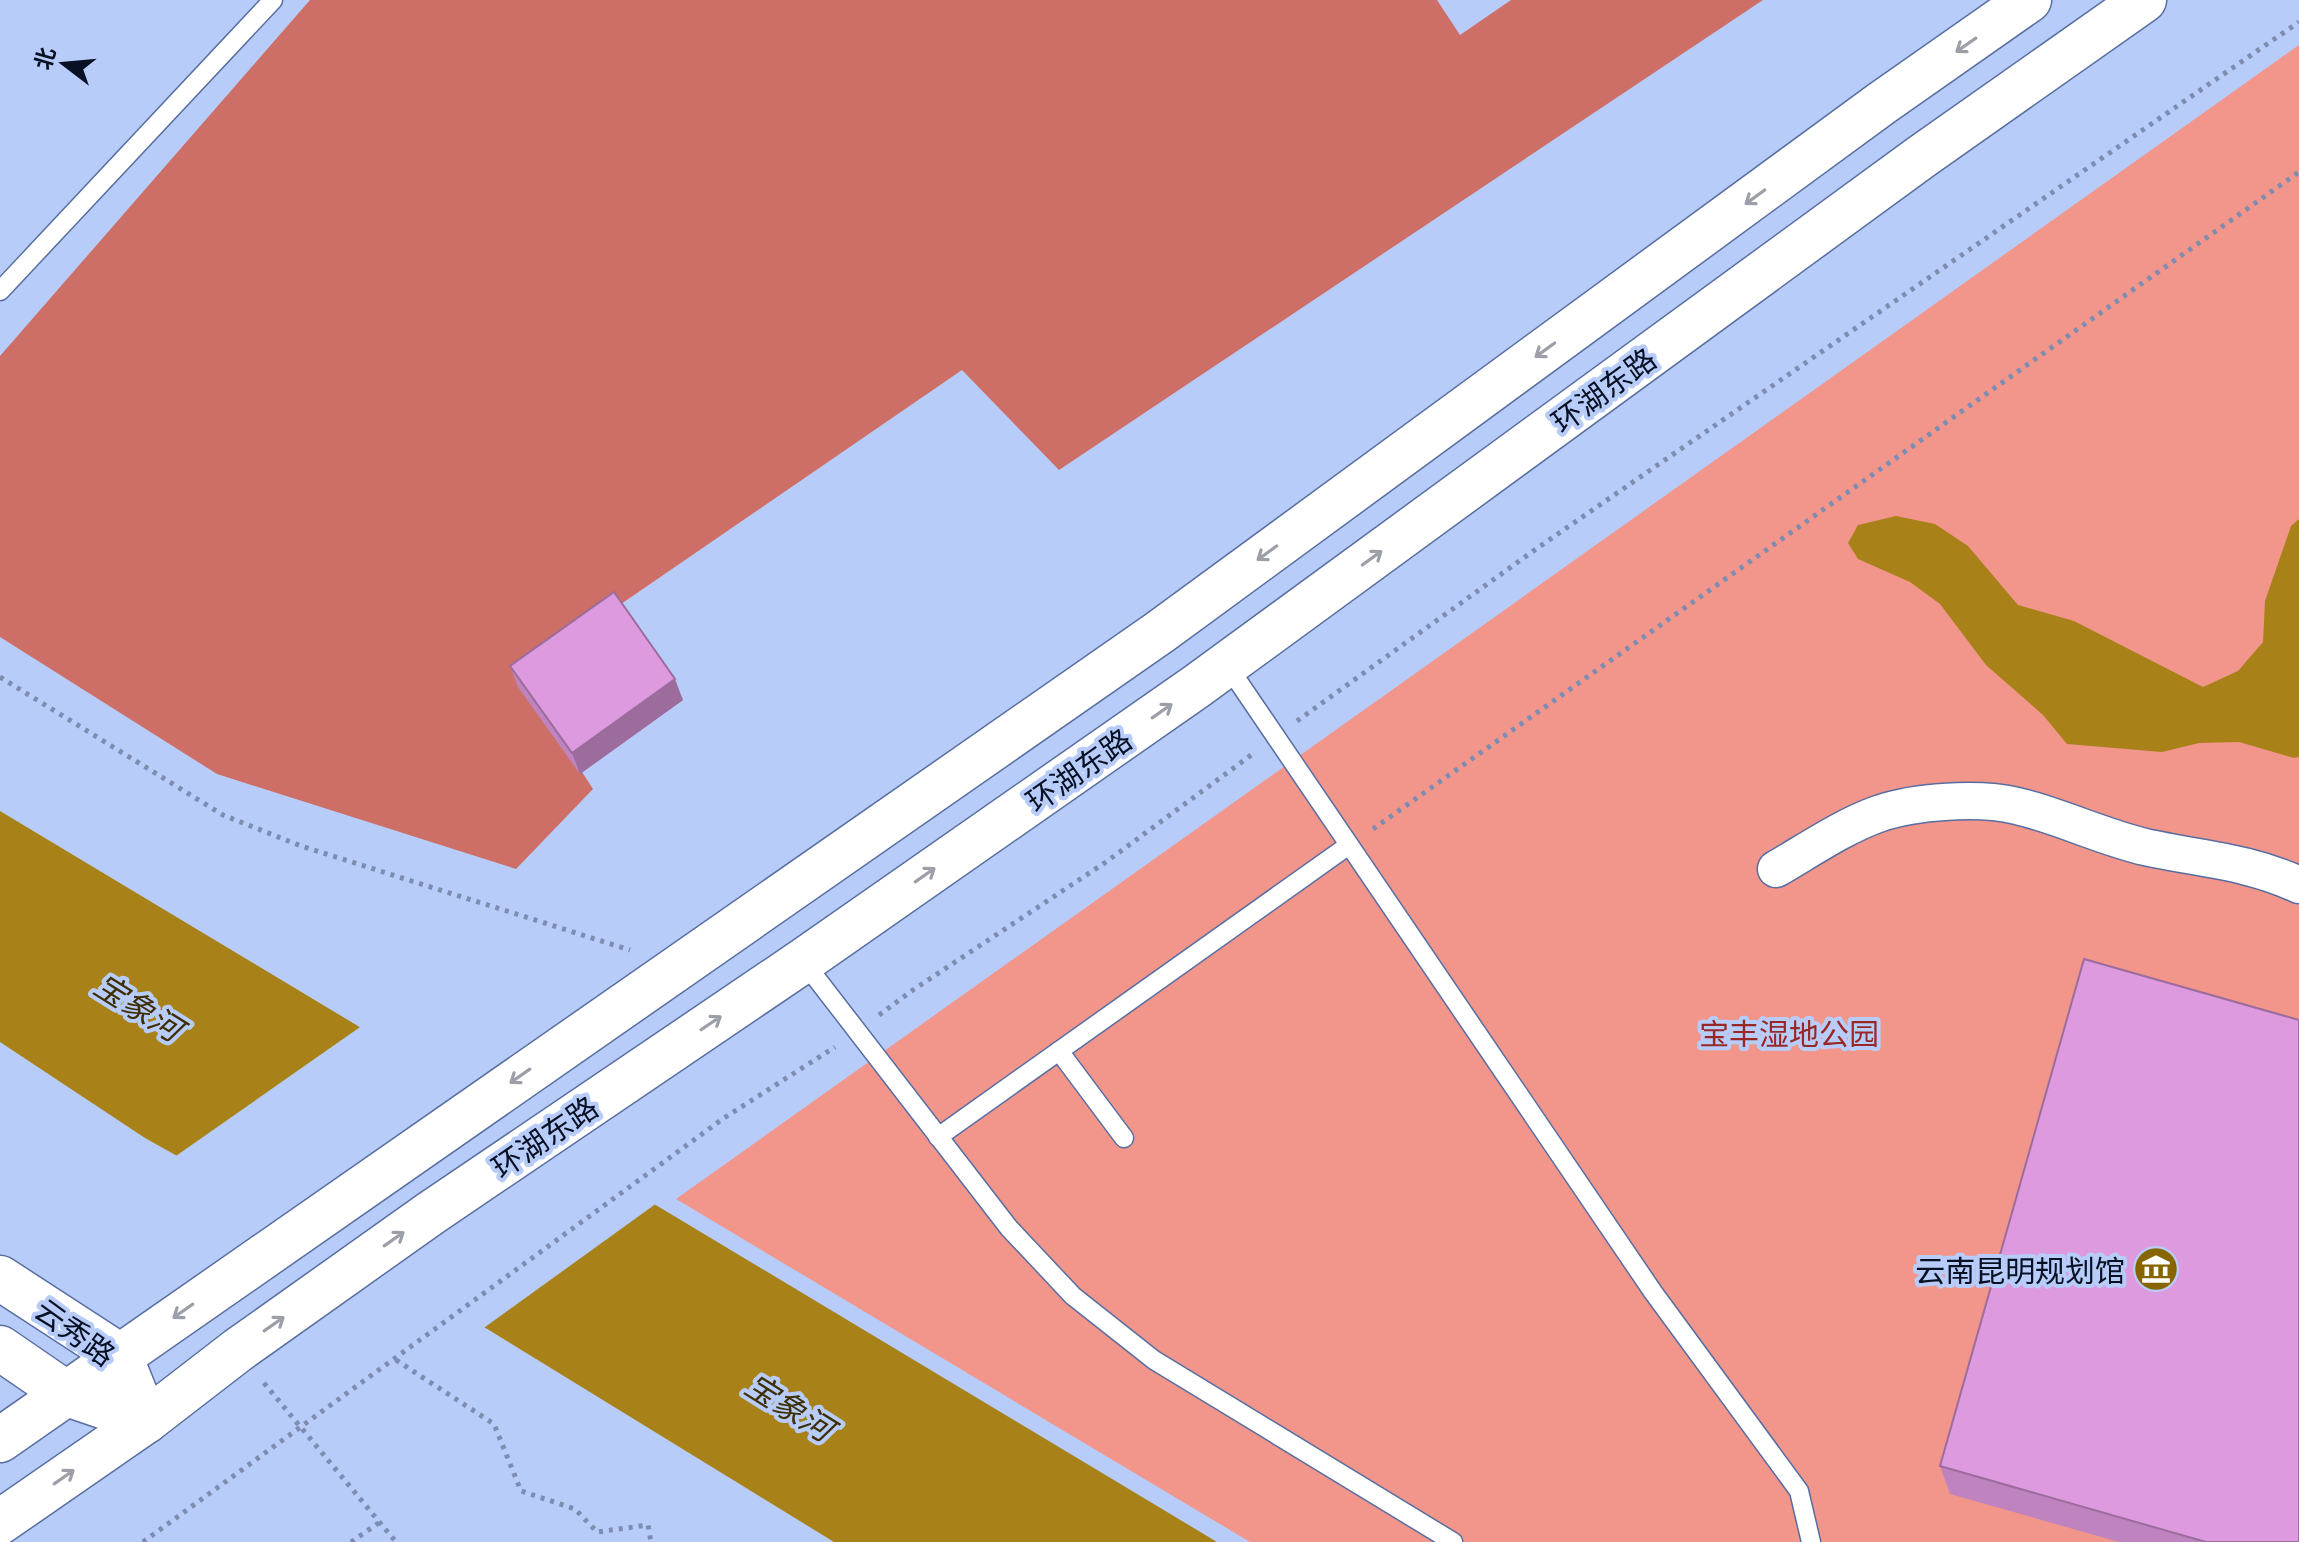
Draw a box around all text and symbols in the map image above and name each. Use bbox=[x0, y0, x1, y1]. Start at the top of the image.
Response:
north arrow bbox=[24, 24, 104, 104]
one-way arrow bbox=[1955, 37, 1977, 53]
text: 北 bbox=[28, 44, 60, 73]
one-way arrow bbox=[1744, 188, 1766, 205]
street label: 环湖东路 bbox=[1544, 339, 1662, 439]
one-way arrow bbox=[1534, 342, 1556, 358]
one-way arrow bbox=[1257, 544, 1278, 561]
one-way arrow bbox=[1361, 550, 1382, 567]
one-way arrow bbox=[1150, 703, 1172, 719]
street label: 环湖东路 bbox=[1018, 719, 1138, 819]
one-way arrow bbox=[914, 867, 936, 883]
water label: 宝象河 bbox=[88, 964, 195, 1052]
one-way arrow bbox=[699, 1014, 722, 1030]
park label: 宝丰湿地公园 bbox=[1699, 1014, 1879, 1051]
one-way arrow bbox=[510, 1068, 532, 1084]
street label: 环湖东路 bbox=[484, 1087, 604, 1185]
one-way arrow bbox=[383, 1231, 405, 1248]
museum icon: 云南昆明规划馆 bbox=[2132, 1245, 2180, 1293]
place label: 云南昆明规划馆 bbox=[1915, 1251, 2125, 1288]
street label: 云秀路 bbox=[29, 1290, 123, 1372]
one-way arrow bbox=[173, 1302, 194, 1319]
one-way arrow bbox=[263, 1316, 285, 1332]
water label: 宝象河 bbox=[739, 1364, 846, 1452]
one-way arrow bbox=[53, 1469, 75, 1486]

